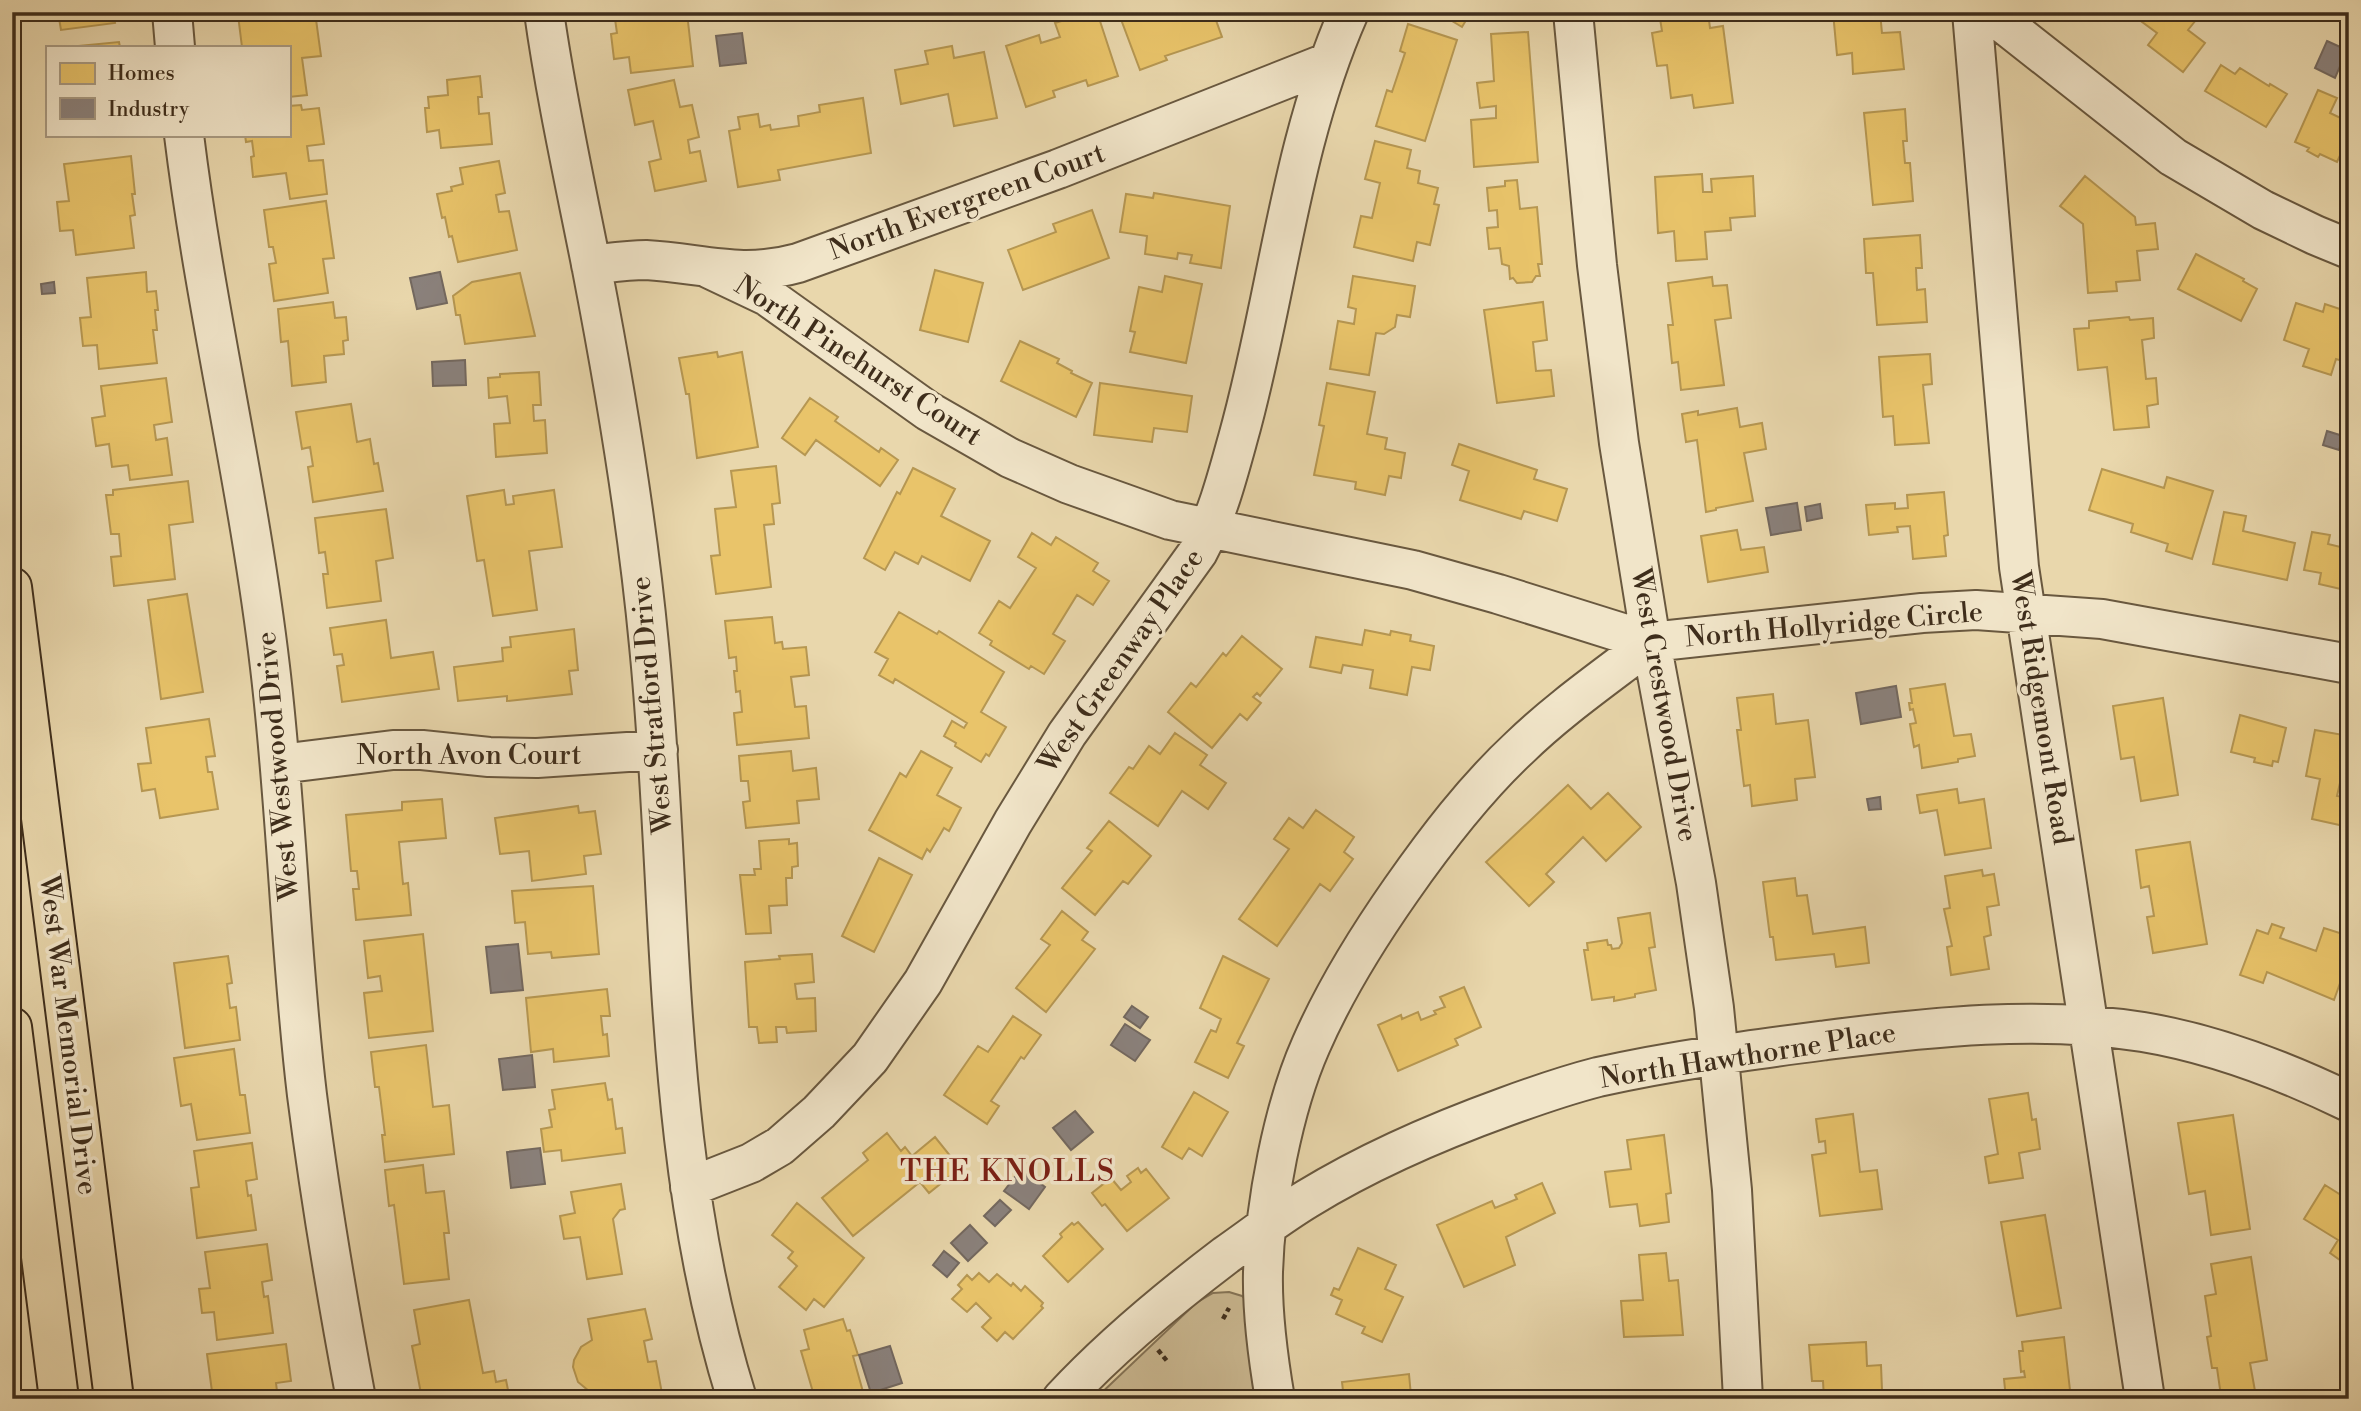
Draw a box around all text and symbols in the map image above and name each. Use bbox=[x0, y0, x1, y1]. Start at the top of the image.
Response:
legend bbox=[46, 46, 290, 136]
text: Homes bbox=[108, 61, 175, 87]
text: Industry bbox=[108, 97, 190, 123]
street label: North Evergreen Court bbox=[824, 136, 1110, 268]
street label: North Pinehurst Court bbox=[728, 268, 988, 454]
street label: West Greenway Place bbox=[1030, 542, 1212, 781]
street label: West Crestwood Drive bbox=[1623, 565, 1705, 844]
street label: West Ridgemont Road bbox=[2002, 568, 2080, 847]
street label: West Stratford Drive bbox=[623, 575, 681, 836]
street label: North Hollyridge Circle bbox=[1684, 595, 1984, 655]
street label: West Westwood Drive bbox=[249, 630, 307, 903]
street label: North Avon Court bbox=[357, 738, 582, 773]
street label: West War Memorial Drive bbox=[31, 872, 105, 1197]
street label: North Hawthorne Place bbox=[1597, 1015, 1899, 1097]
district label: THE KNOLLS bbox=[900, 1153, 1116, 1191]

